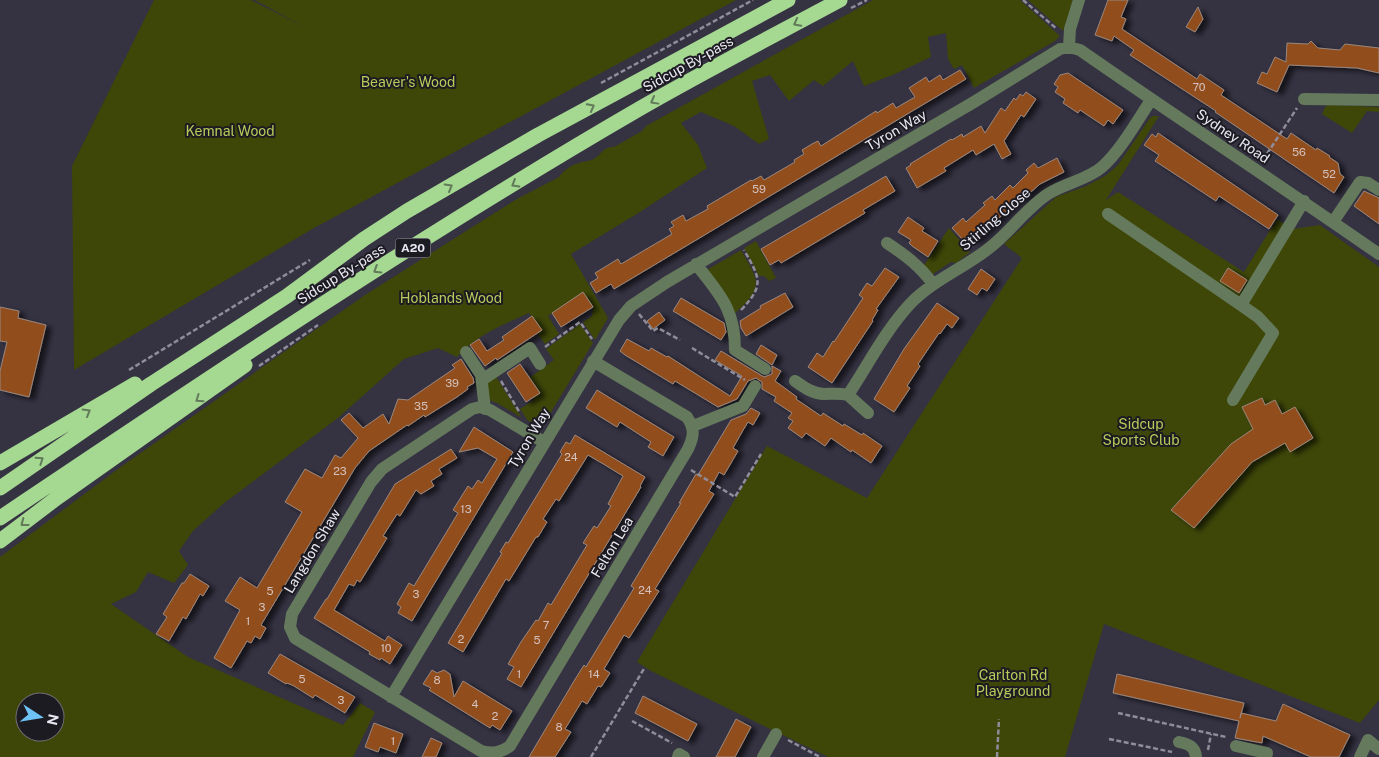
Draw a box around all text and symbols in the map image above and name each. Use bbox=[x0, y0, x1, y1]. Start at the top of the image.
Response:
one-way arrow bbox=[793, 17, 802, 27]
street label: Sidcup By-pass bbox=[640, 33, 736, 95]
park label: Beaver's Wood bbox=[361, 74, 455, 90]
house number: 70 bbox=[1192, 81, 1206, 93]
one-way arrow bbox=[651, 95, 660, 105]
one-way arrow bbox=[585, 103, 594, 113]
street label: Tyron Way bbox=[863, 106, 930, 154]
street label: Sydney Road bbox=[1193, 106, 1273, 166]
park label: Kemnal Wood bbox=[185, 123, 275, 139]
house number: 56 bbox=[1292, 146, 1306, 158]
house number: 52 bbox=[1322, 168, 1336, 180]
one-way arrow bbox=[511, 178, 520, 188]
house number: 59 bbox=[752, 183, 766, 195]
one-way arrow bbox=[444, 184, 453, 194]
street label: Stirling Close bbox=[957, 184, 1033, 254]
road number: A20 bbox=[396, 238, 430, 258]
street label: Sidcup By-pass bbox=[294, 241, 388, 307]
one-way arrow bbox=[373, 264, 382, 273]
park label: Hoblands Wood bbox=[400, 290, 502, 306]
house number: 39 bbox=[445, 377, 459, 389]
one-way arrow bbox=[195, 393, 205, 402]
house number: 35 bbox=[414, 400, 428, 412]
street label: Tyron Way bbox=[505, 405, 553, 471]
one-way arrow bbox=[82, 408, 91, 418]
park label: Sidcup Sports Club bbox=[1103, 416, 1179, 448]
house number: 24 bbox=[564, 451, 578, 463]
one-way arrow bbox=[34, 457, 44, 466]
house number: 23 bbox=[333, 465, 347, 477]
house number: 13 bbox=[460, 503, 472, 515]
street label: Langdon Shaw bbox=[280, 506, 344, 596]
street label: Felton Lea bbox=[588, 514, 636, 580]
one-way arrow bbox=[21, 518, 30, 526]
house number: 24 bbox=[638, 584, 652, 596]
house number: 5 bbox=[266, 585, 274, 597]
house number: 3 bbox=[413, 588, 420, 600]
house number: 3 bbox=[259, 601, 266, 613]
house number: 1 bbox=[246, 615, 250, 627]
house number: 7 bbox=[543, 619, 550, 631]
house number: 2 bbox=[458, 633, 465, 645]
house number: 5 bbox=[533, 634, 541, 646]
house number: 10 bbox=[380, 642, 392, 654]
park label: Carlton Rd Playground bbox=[976, 667, 1050, 699]
house number: 1 bbox=[517, 668, 521, 680]
house number: 14 bbox=[588, 668, 600, 680]
house number: 5 bbox=[298, 673, 306, 685]
house number: 8 bbox=[433, 674, 441, 686]
north arrow bbox=[15, 692, 65, 742]
house number: 3 bbox=[338, 694, 345, 706]
house number: 4 bbox=[472, 698, 479, 710]
house number: 2 bbox=[492, 710, 499, 722]
text: N bbox=[44, 713, 62, 727]
house number: 8 bbox=[555, 721, 563, 733]
house number: 1 bbox=[391, 735, 395, 747]

